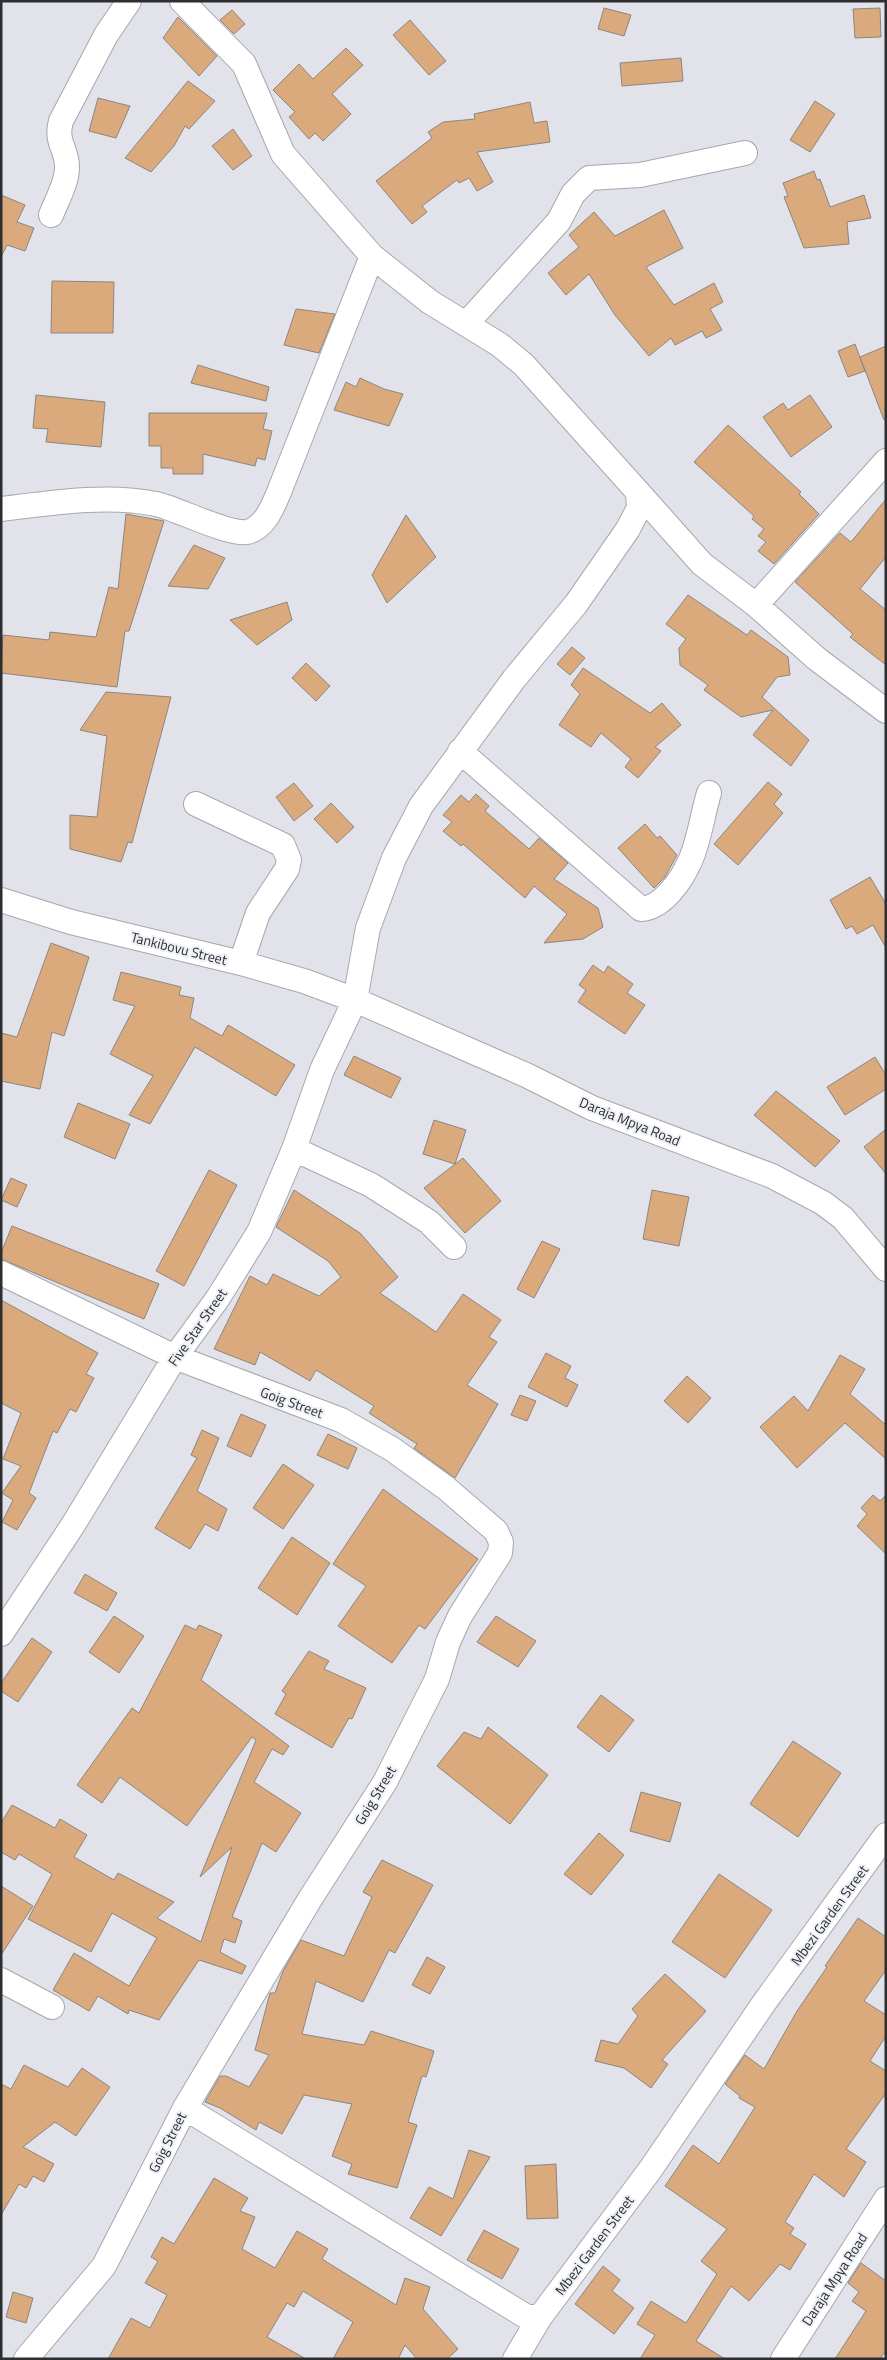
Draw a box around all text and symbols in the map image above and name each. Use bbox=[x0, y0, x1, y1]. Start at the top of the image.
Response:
street label: Tankibovu Street bbox=[129, 926, 229, 970]
street label: Daraja Mpya Road bbox=[576, 1091, 684, 1151]
street label: Five Star Street bbox=[162, 1284, 232, 1370]
street label: Goig Street bbox=[258, 1381, 326, 1423]
street label: Goig Street bbox=[349, 1761, 401, 1828]
street label: Mbezi Garden Street bbox=[785, 1860, 873, 1970]
street label: Goig Street bbox=[143, 2108, 191, 2176]
street label: Mbezi Garden Street bbox=[549, 2191, 639, 2299]
street label: Daraja Mpya Road bbox=[796, 2228, 872, 2330]

